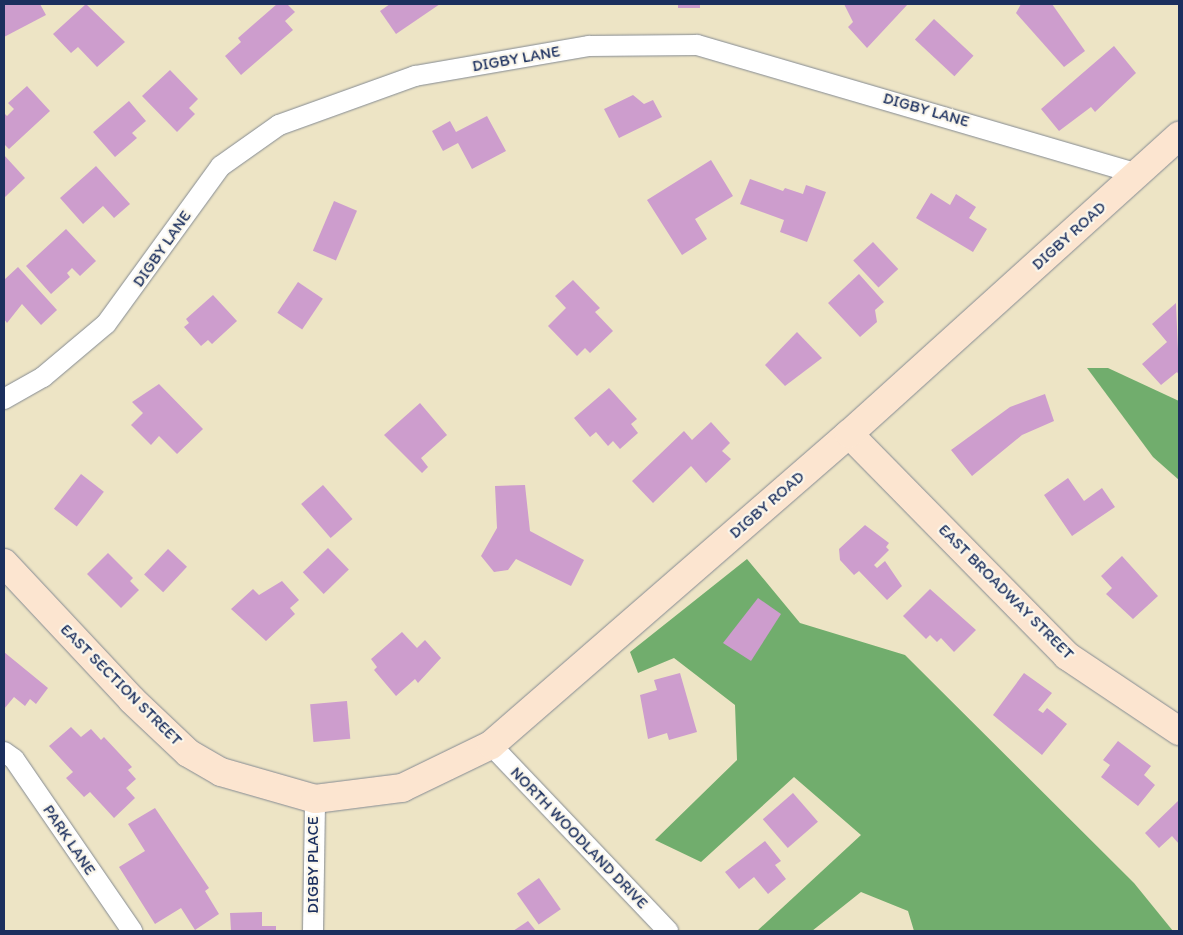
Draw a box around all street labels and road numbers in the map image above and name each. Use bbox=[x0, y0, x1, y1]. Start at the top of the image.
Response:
street label: DIGBY LANE bbox=[471, 42, 561, 76]
street label: DIGBY LANE bbox=[881, 89, 971, 131]
street label: DIGBY ROAD bbox=[1028, 198, 1110, 274]
street label: DIGBY LANE bbox=[129, 207, 195, 291]
street label: DIGBY ROAD bbox=[726, 467, 808, 543]
street label: EAST BROADWAY STREET bbox=[934, 520, 1078, 664]
street label: EAST SECTION STREET bbox=[57, 621, 185, 749]
street label: NORTH WOODLAND DRIVE bbox=[506, 763, 652, 913]
street label: PARK LANE bbox=[38, 801, 100, 879]
street label: DIGBY PLACE bbox=[303, 816, 323, 914]

